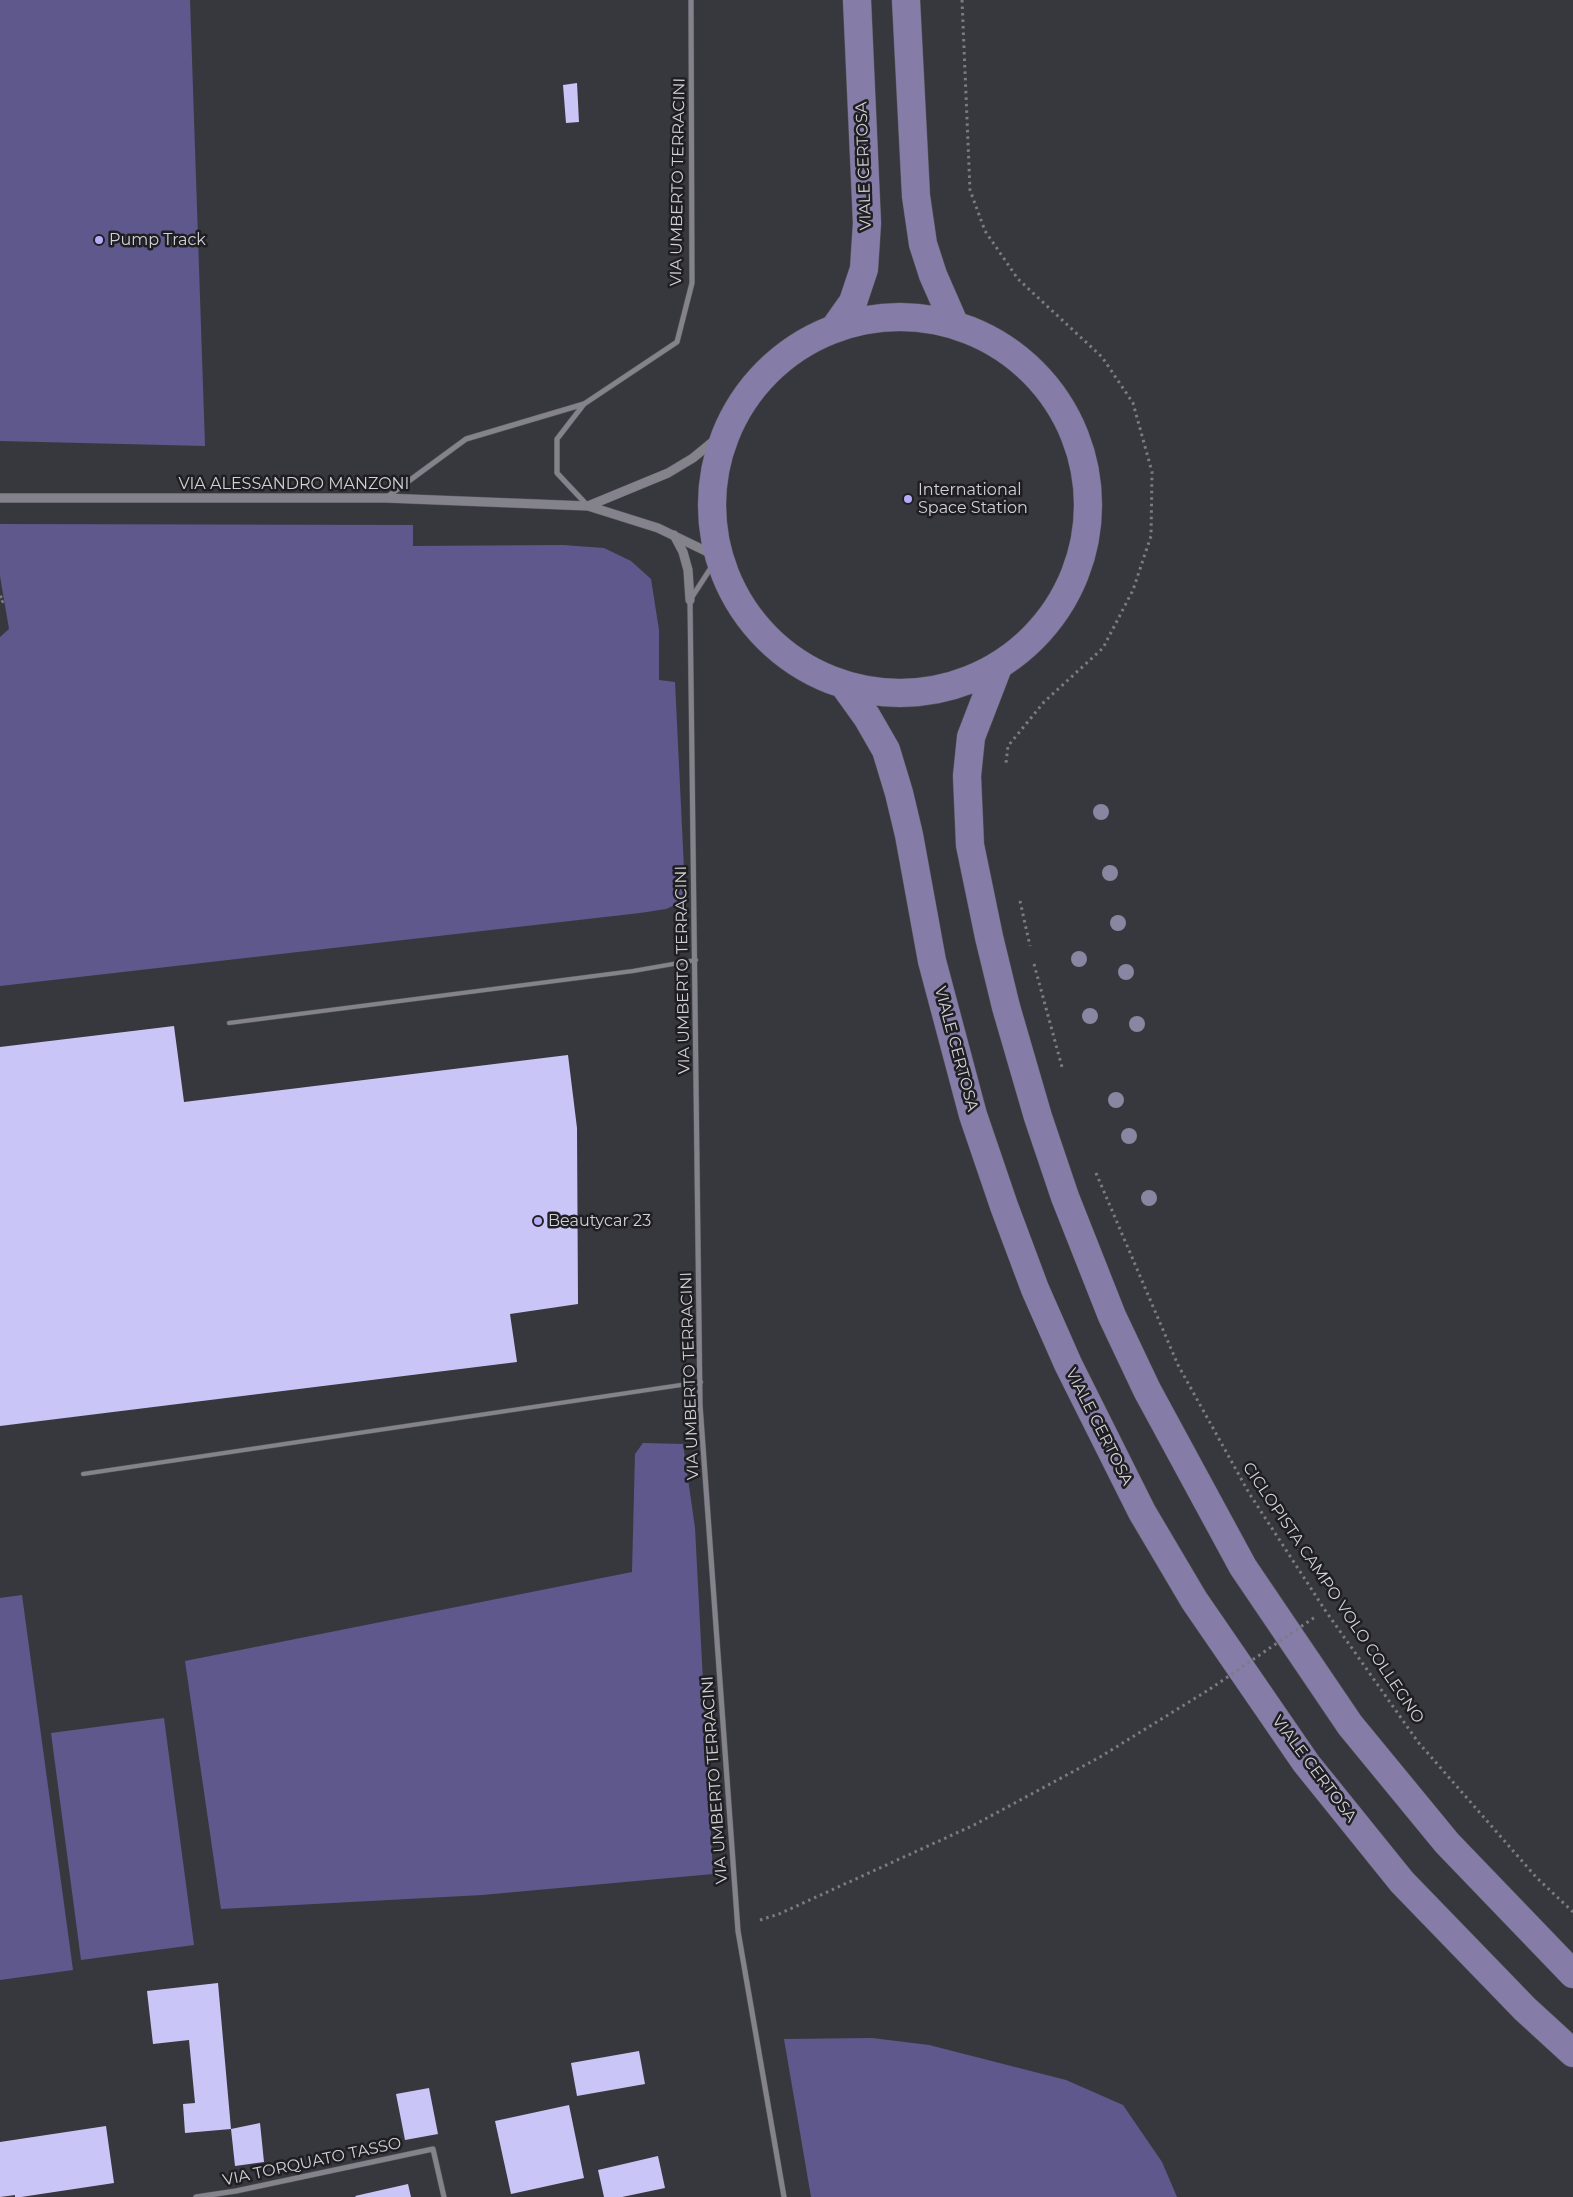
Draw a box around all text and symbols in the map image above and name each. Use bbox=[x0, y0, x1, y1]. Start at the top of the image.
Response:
street label: VIA UMBERTO TERRACINI bbox=[667, 78, 689, 286]
street label: VIALE CERTOSA bbox=[852, 101, 876, 231]
place label: Pump Track bbox=[109, 230, 206, 250]
marker: Pump Track bbox=[93, 234, 105, 246]
street label: VIA ALESSANDRO MANZONI bbox=[179, 474, 409, 494]
place label: International Space Station bbox=[918, 480, 1028, 518]
marker: International Space Station bbox=[902, 493, 914, 505]
street label: VIA UMBERTO TERRACINI bbox=[672, 866, 694, 1074]
street label: VIALE CERTOSA bbox=[930, 984, 982, 1114]
place label: Beautycar 23 bbox=[548, 1211, 651, 1231]
marker: Beautycar 23 bbox=[532, 1215, 544, 1227]
street label: VIA UMBERTO TERRACINI bbox=[677, 1271, 703, 1481]
street label: VIALE CERTOSA bbox=[1061, 1365, 1137, 1489]
street label: CICLOPISTA CAMPO VOLO COLLEGNO bbox=[1238, 1459, 1428, 1727]
street label: VIA UMBERTO TERRACINI bbox=[698, 1675, 732, 1885]
street label: VIALE CERTOSA bbox=[1268, 1712, 1360, 1826]
street label: VIA TORQUATO TASSO bbox=[221, 2134, 403, 2190]

